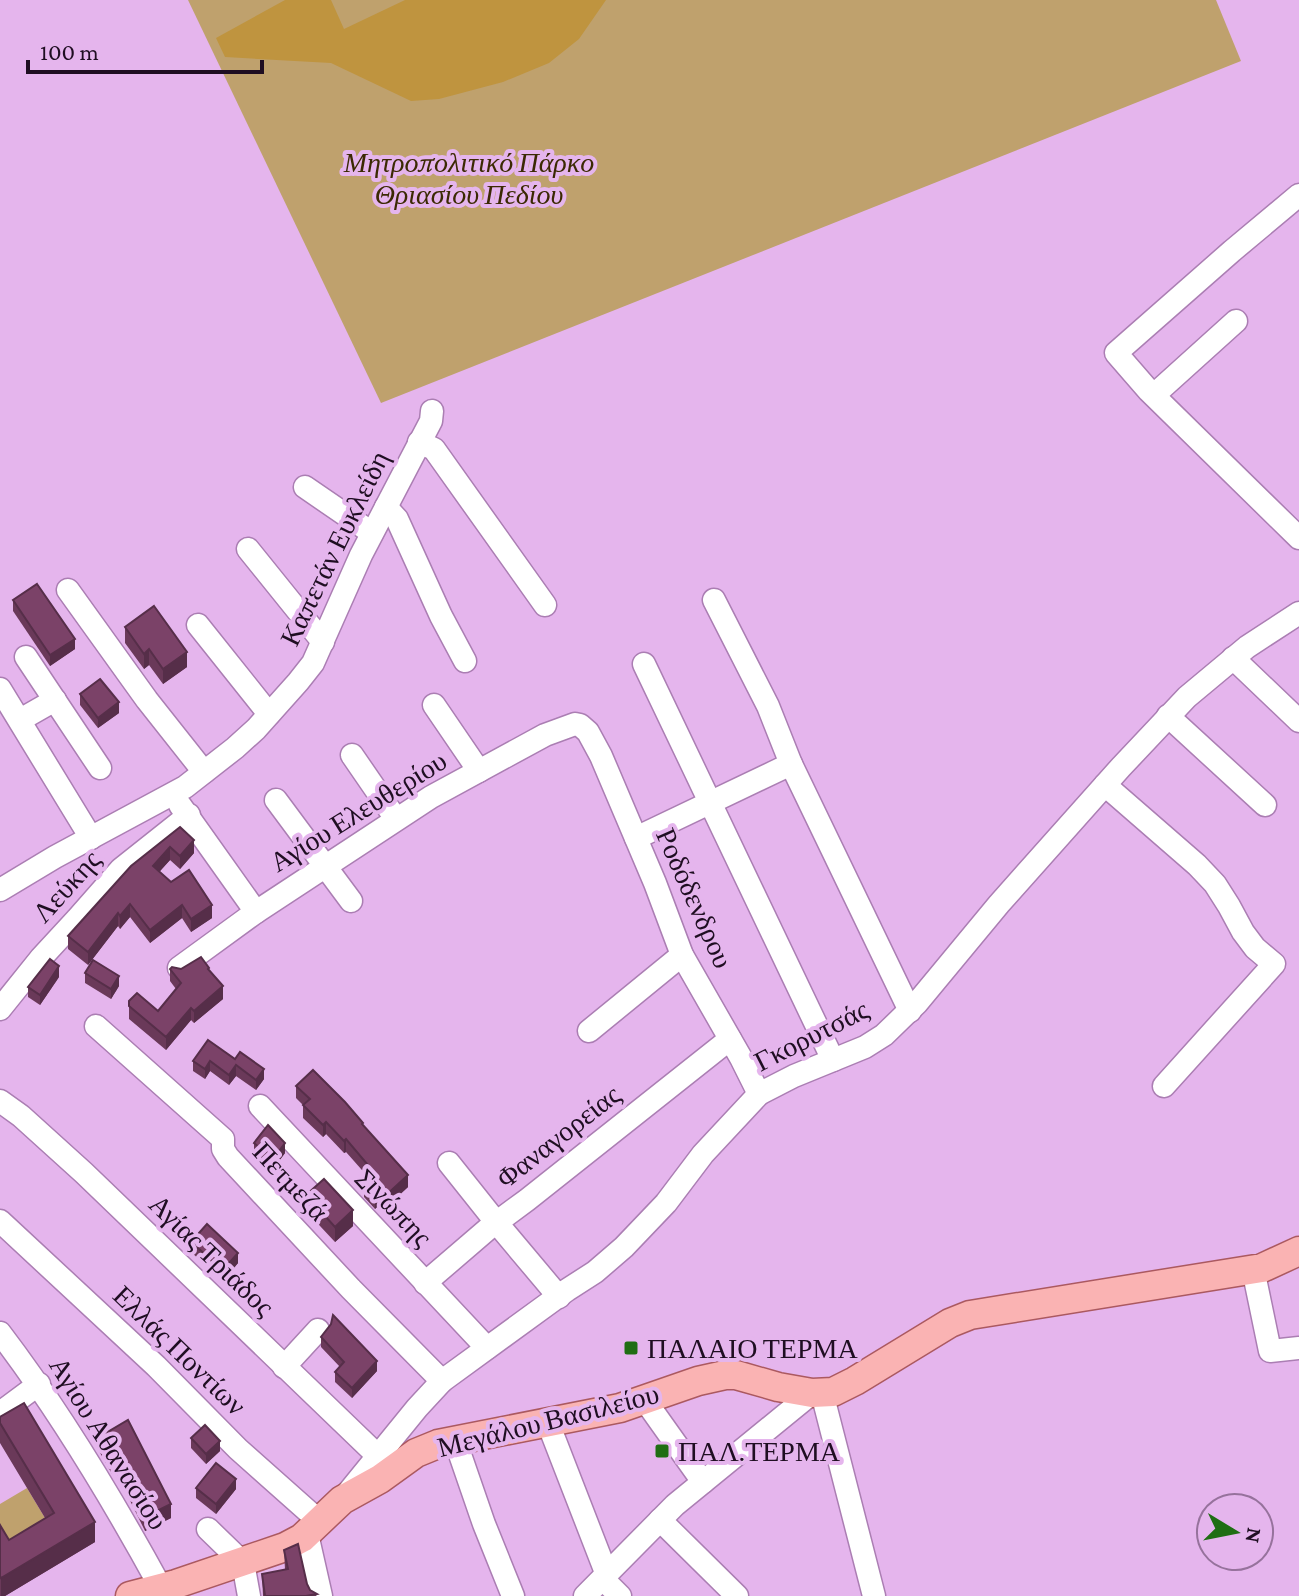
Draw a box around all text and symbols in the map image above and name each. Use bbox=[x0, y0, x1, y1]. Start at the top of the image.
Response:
scale bar bbox=[28, 24, 262, 74]
text: 100 m bbox=[40, 38, 99, 65]
park label: Μητροπολιτικό Πάρκο Θριασίου Πεδίου bbox=[343, 147, 594, 210]
street label: Καπετάν Ευκλείδη bbox=[274, 446, 395, 651]
street label: Αγίου Ελευθερίου bbox=[264, 745, 452, 878]
street label: Ροδόδενδρου bbox=[650, 824, 739, 973]
street label: Λεύκης bbox=[26, 844, 107, 929]
street label: Γκορυτσάς bbox=[749, 994, 873, 1077]
street label: Φαναγορείας bbox=[491, 1079, 626, 1194]
street label: Πετμεζά bbox=[247, 1136, 335, 1227]
street label: Σινώπης bbox=[351, 1162, 438, 1253]
street label: Αγίας Τριάδος bbox=[143, 1188, 280, 1322]
street label: Ελλάς Ποντίων bbox=[107, 1279, 252, 1421]
place label: ΠΑΛΑΙΟ ΤΕΡΜΑ bbox=[647, 1333, 858, 1364]
marker: ΠΑΛΑΙΟ ΤΕΡΜΑ bbox=[622, 1339, 640, 1357]
street label: Αγίου Αθανασίου bbox=[43, 1351, 174, 1535]
street label: Μεγάλου Βασιλείου bbox=[434, 1378, 662, 1463]
place label: ΠΑΛ.ΤΕΡΜΑ bbox=[678, 1436, 841, 1467]
marker: ΠΑΛ.ΤΕΡΜΑ bbox=[653, 1442, 671, 1460]
north arrow bbox=[1195, 1492, 1275, 1572]
text: N bbox=[1241, 1526, 1268, 1545]

